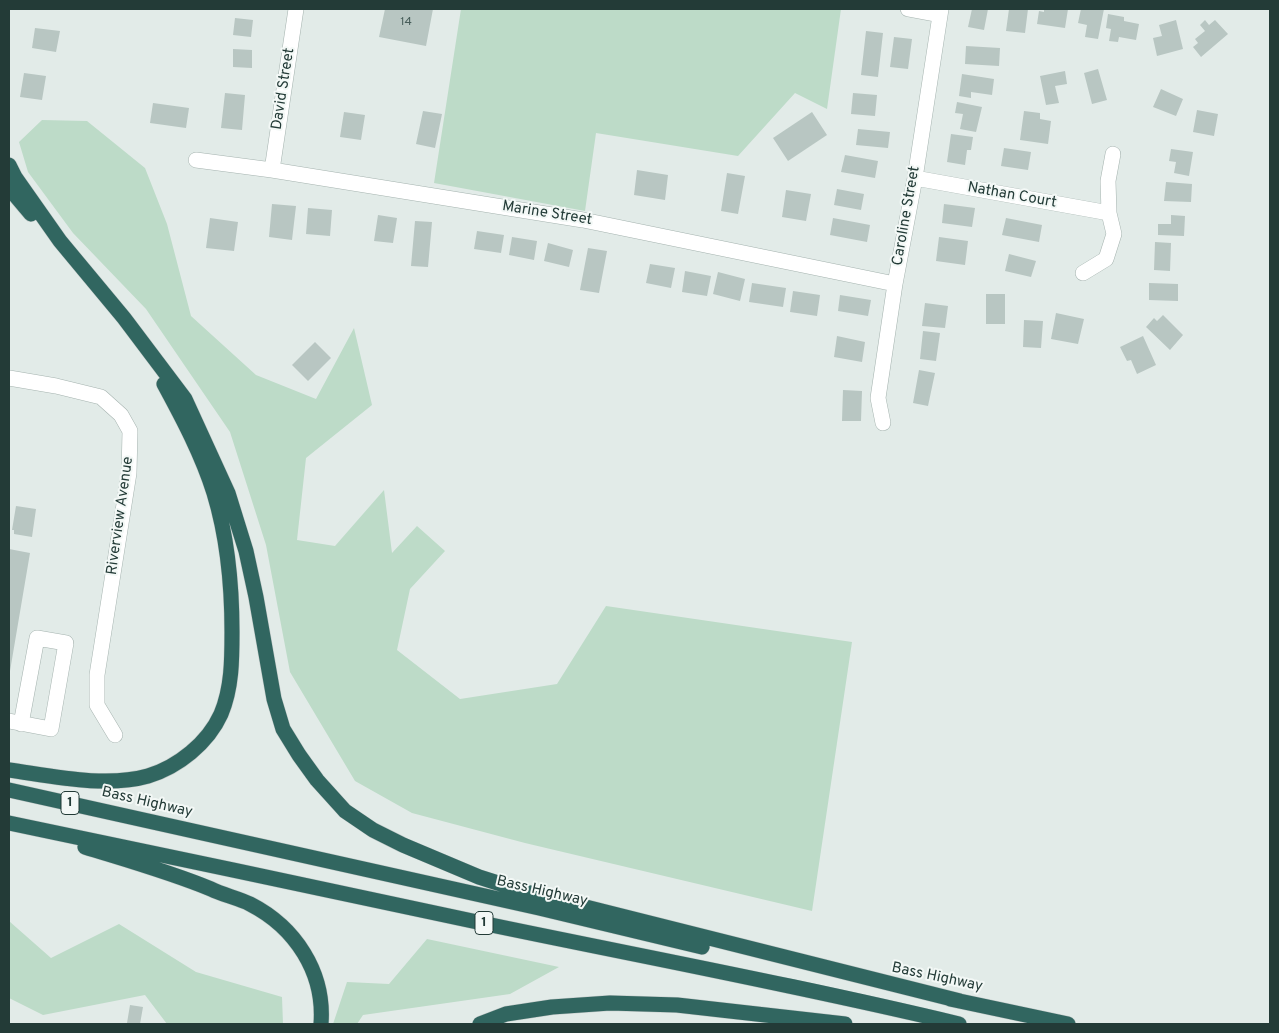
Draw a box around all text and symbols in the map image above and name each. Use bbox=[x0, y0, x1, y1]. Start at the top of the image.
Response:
house number: 14 bbox=[400, 16, 412, 30]
street label: David Street bbox=[269, 47, 299, 131]
street label: Caroline Street bbox=[889, 165, 925, 267]
street label: Nathan Court bbox=[966, 179, 1058, 213]
street label: Marine Street bbox=[501, 198, 593, 230]
street label: Riverview Avenue bbox=[104, 456, 138, 576]
street label: Bass Highway bbox=[100, 784, 194, 822]
road number: 1 bbox=[61, 791, 79, 814]
street label: Bass Highway bbox=[495, 873, 589, 911]
road number: 1 bbox=[475, 911, 493, 934]
street label: Bass Highway bbox=[890, 960, 984, 996]

